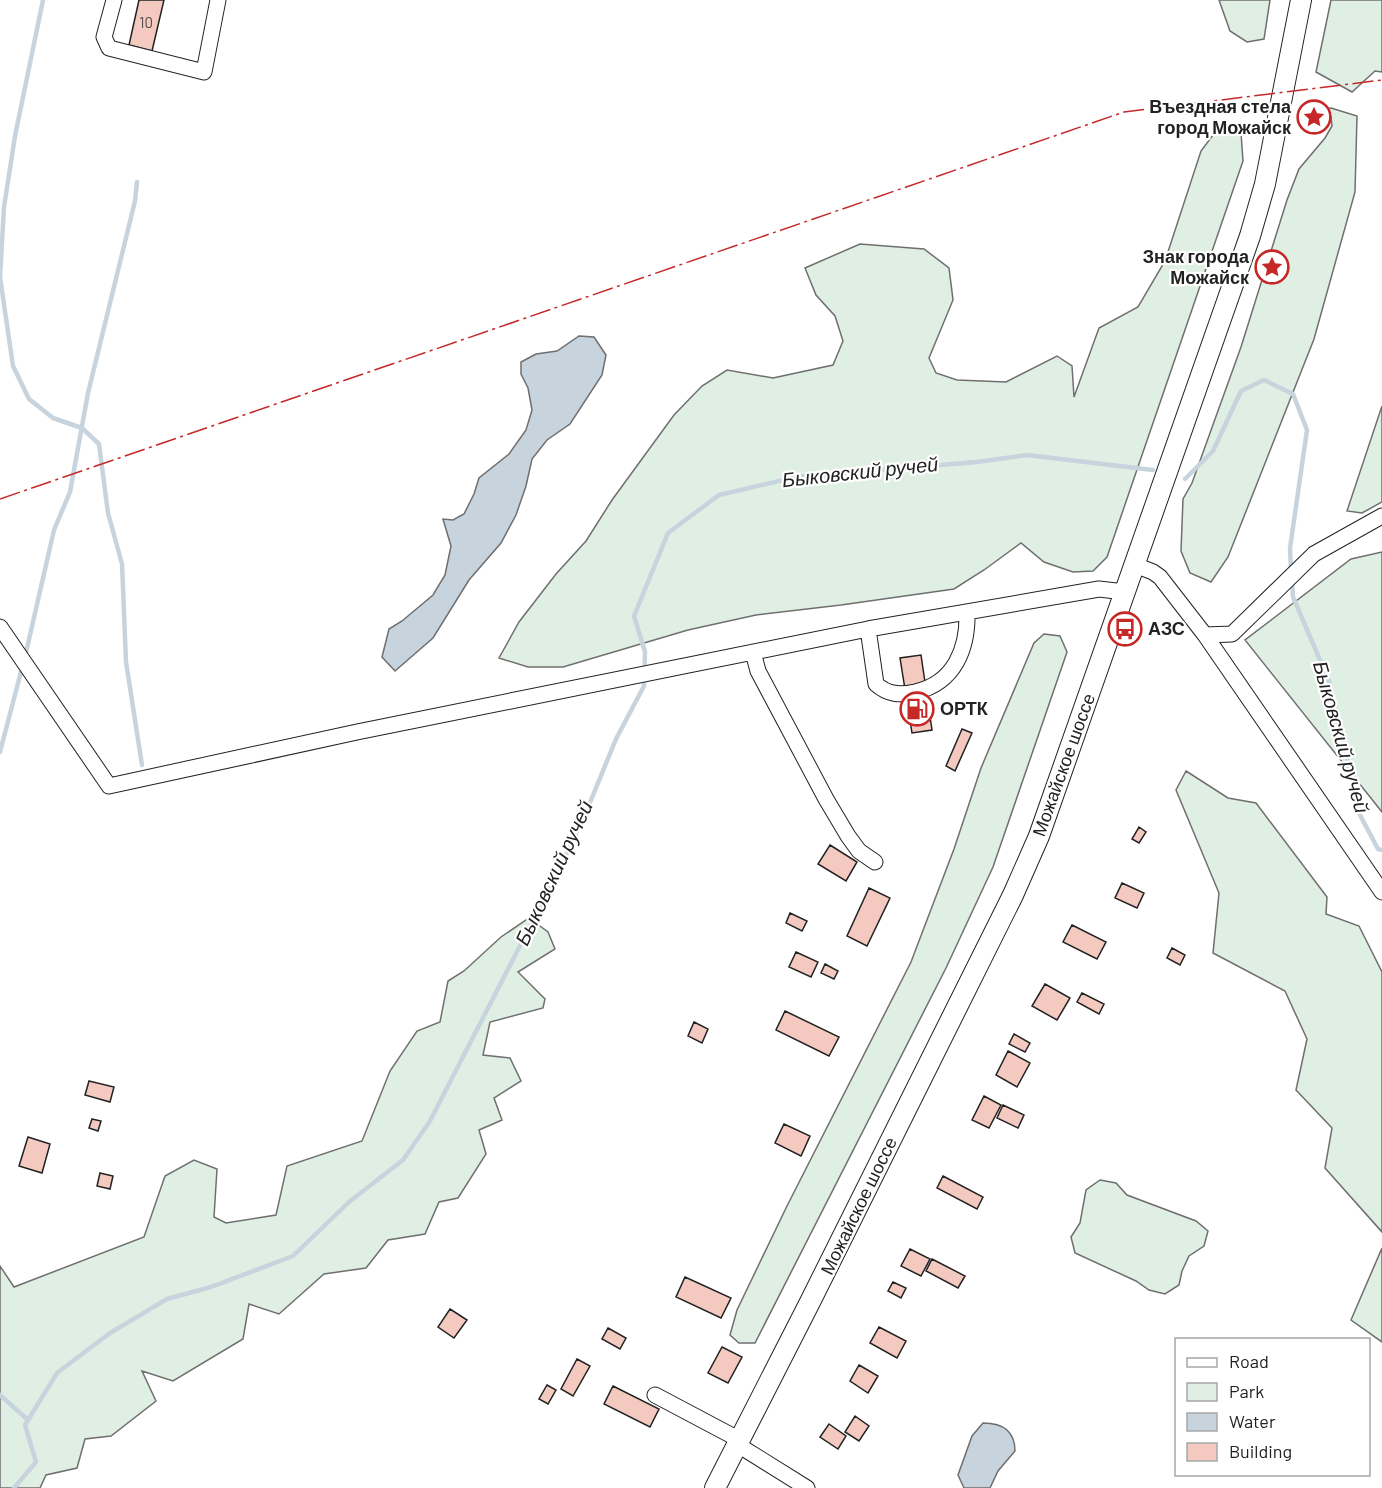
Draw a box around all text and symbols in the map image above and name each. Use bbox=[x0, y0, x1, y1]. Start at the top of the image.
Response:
house number: 10 bbox=[139, 13, 153, 31]
place label: Въездная стела город Можайск bbox=[1149, 95, 1292, 138]
place icon: Въездная стела город Можайск bbox=[1296, 99, 1332, 135]
place label: Знак города Можайск bbox=[1143, 245, 1250, 288]
place icon: Знак города Можайск bbox=[1254, 249, 1290, 285]
water label: Быковский ручей bbox=[781, 451, 939, 491]
bus stop icon: АЗС bbox=[1107, 611, 1143, 647]
place label: АЗС bbox=[1148, 617, 1185, 639]
water label: Быковский ручей bbox=[1309, 658, 1375, 815]
street label: Можайское шоссе bbox=[1027, 690, 1099, 839]
fuel station icon: ОРТК bbox=[899, 691, 935, 727]
place label: ОРТК bbox=[940, 697, 989, 719]
water label: Быковский ручей bbox=[509, 796, 597, 949]
street label: Можайское шоссе bbox=[815, 1133, 901, 1278]
legend bbox=[1175, 1338, 1370, 1476]
text: Road bbox=[1229, 1350, 1269, 1372]
text: Park bbox=[1229, 1380, 1264, 1402]
text: Water bbox=[1229, 1410, 1276, 1432]
text: Building bbox=[1229, 1440, 1292, 1462]

